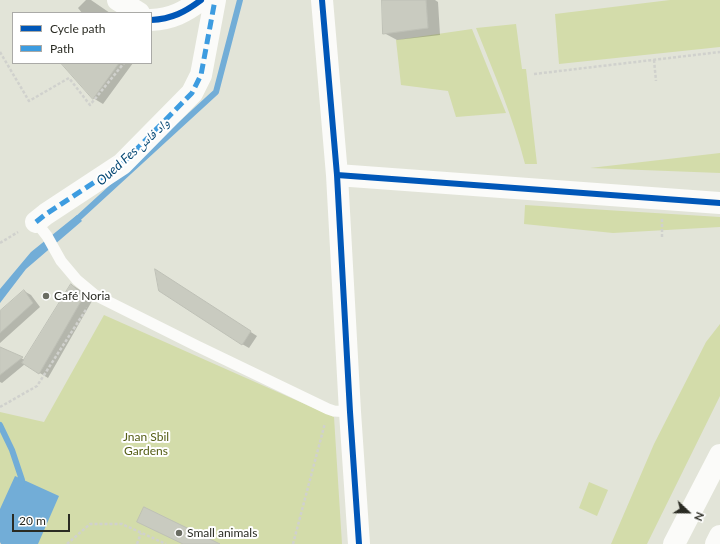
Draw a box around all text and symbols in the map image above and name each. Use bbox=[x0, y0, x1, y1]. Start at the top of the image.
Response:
legend bbox=[12, 12, 152, 64]
text: Cycle path bbox=[50, 21, 105, 36]
text: Path bbox=[50, 41, 74, 56]
water label: Oued Fes واد فاس bbox=[93, 115, 173, 189]
place label: Café Noria bbox=[54, 289, 110, 303]
marker: Café Noria bbox=[41, 291, 51, 301]
park label: Jnan Sbil Gardens bbox=[123, 430, 169, 458]
north arrow bbox=[668, 492, 708, 532]
scale bar bbox=[14, 506, 72, 532]
text: N bbox=[692, 510, 707, 523]
text: 20 m bbox=[19, 513, 46, 528]
place label: Small animals bbox=[187, 526, 257, 540]
marker: Small animals bbox=[174, 528, 184, 538]

